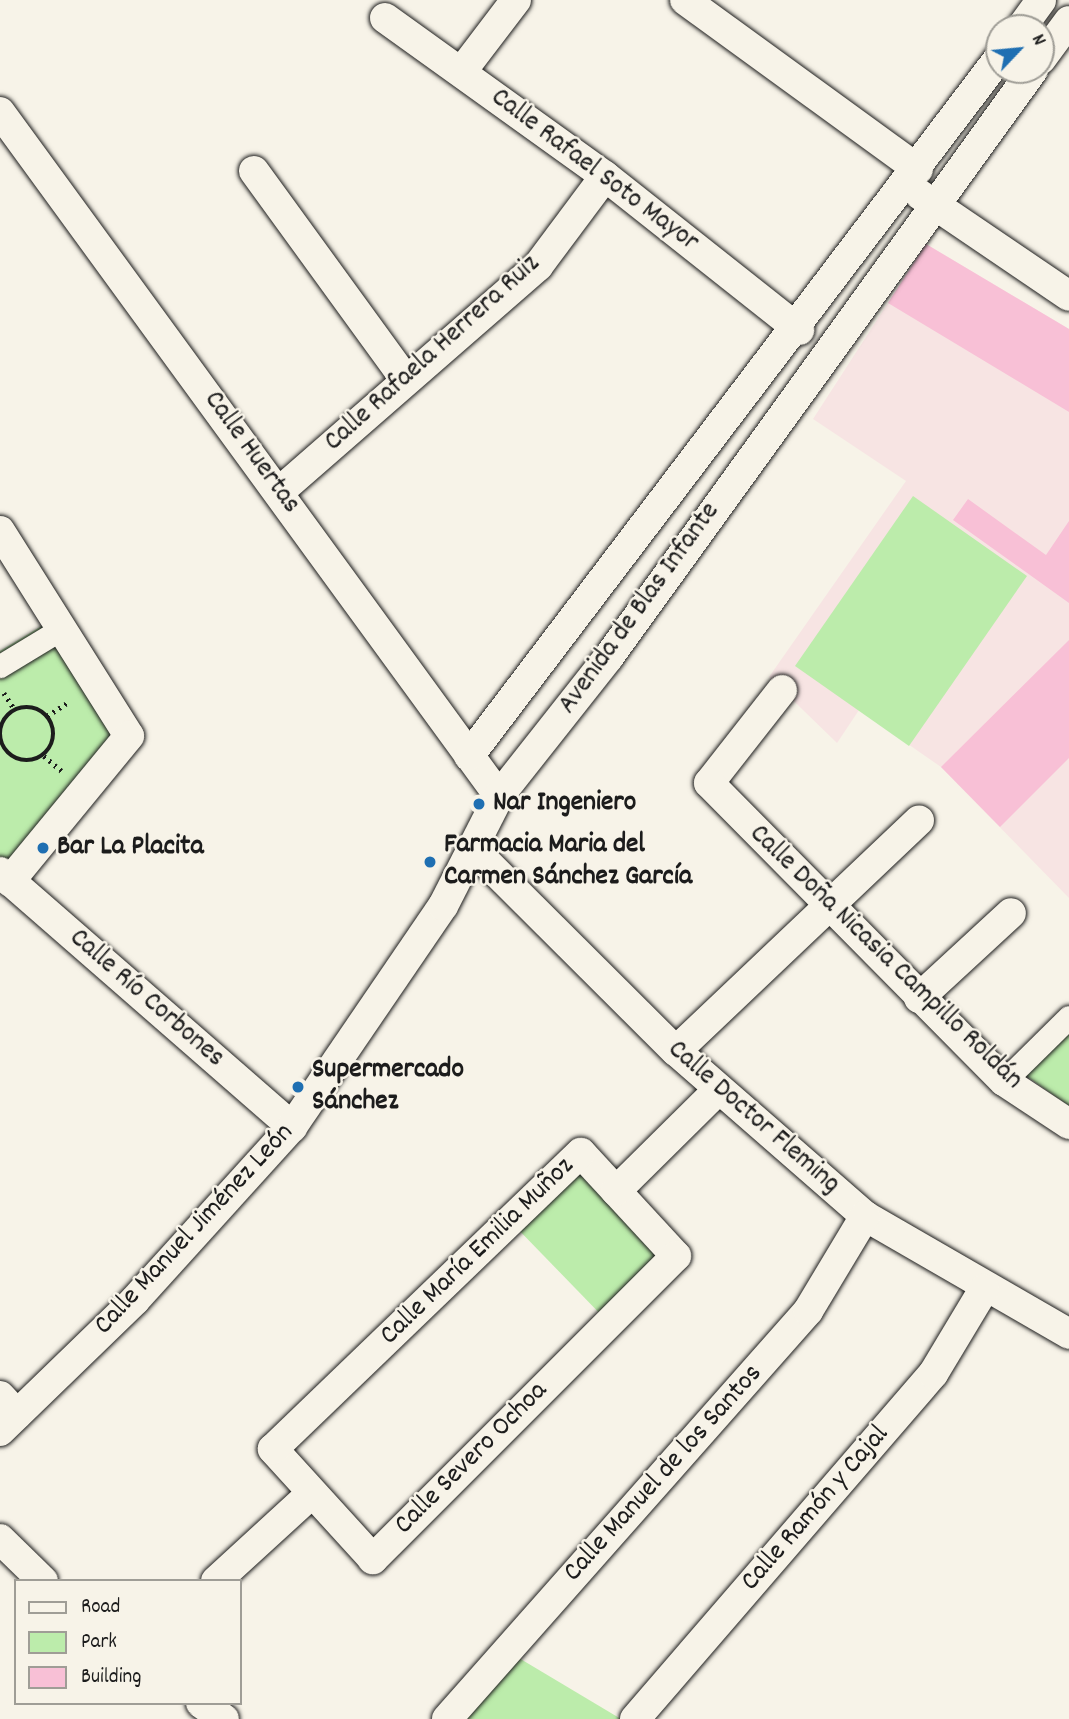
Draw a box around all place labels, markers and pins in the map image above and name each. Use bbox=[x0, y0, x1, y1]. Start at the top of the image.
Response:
place label: Nar Ingeniero bbox=[493, 787, 636, 821]
marker: Nar Ingeniero bbox=[471, 796, 487, 812]
place label: Farmacia Maria del Carmen Sánchez García bbox=[444, 829, 692, 895]
place label: Bar La Placita bbox=[57, 831, 204, 865]
marker: Bar La Placita bbox=[35, 840, 51, 856]
marker: Farmacia Maria del Carmen Sánchez García bbox=[422, 854, 438, 870]
place label: Supermercado Sánchez bbox=[312, 1054, 464, 1120]
marker: Supermercado Sánchez bbox=[290, 1079, 306, 1095]

